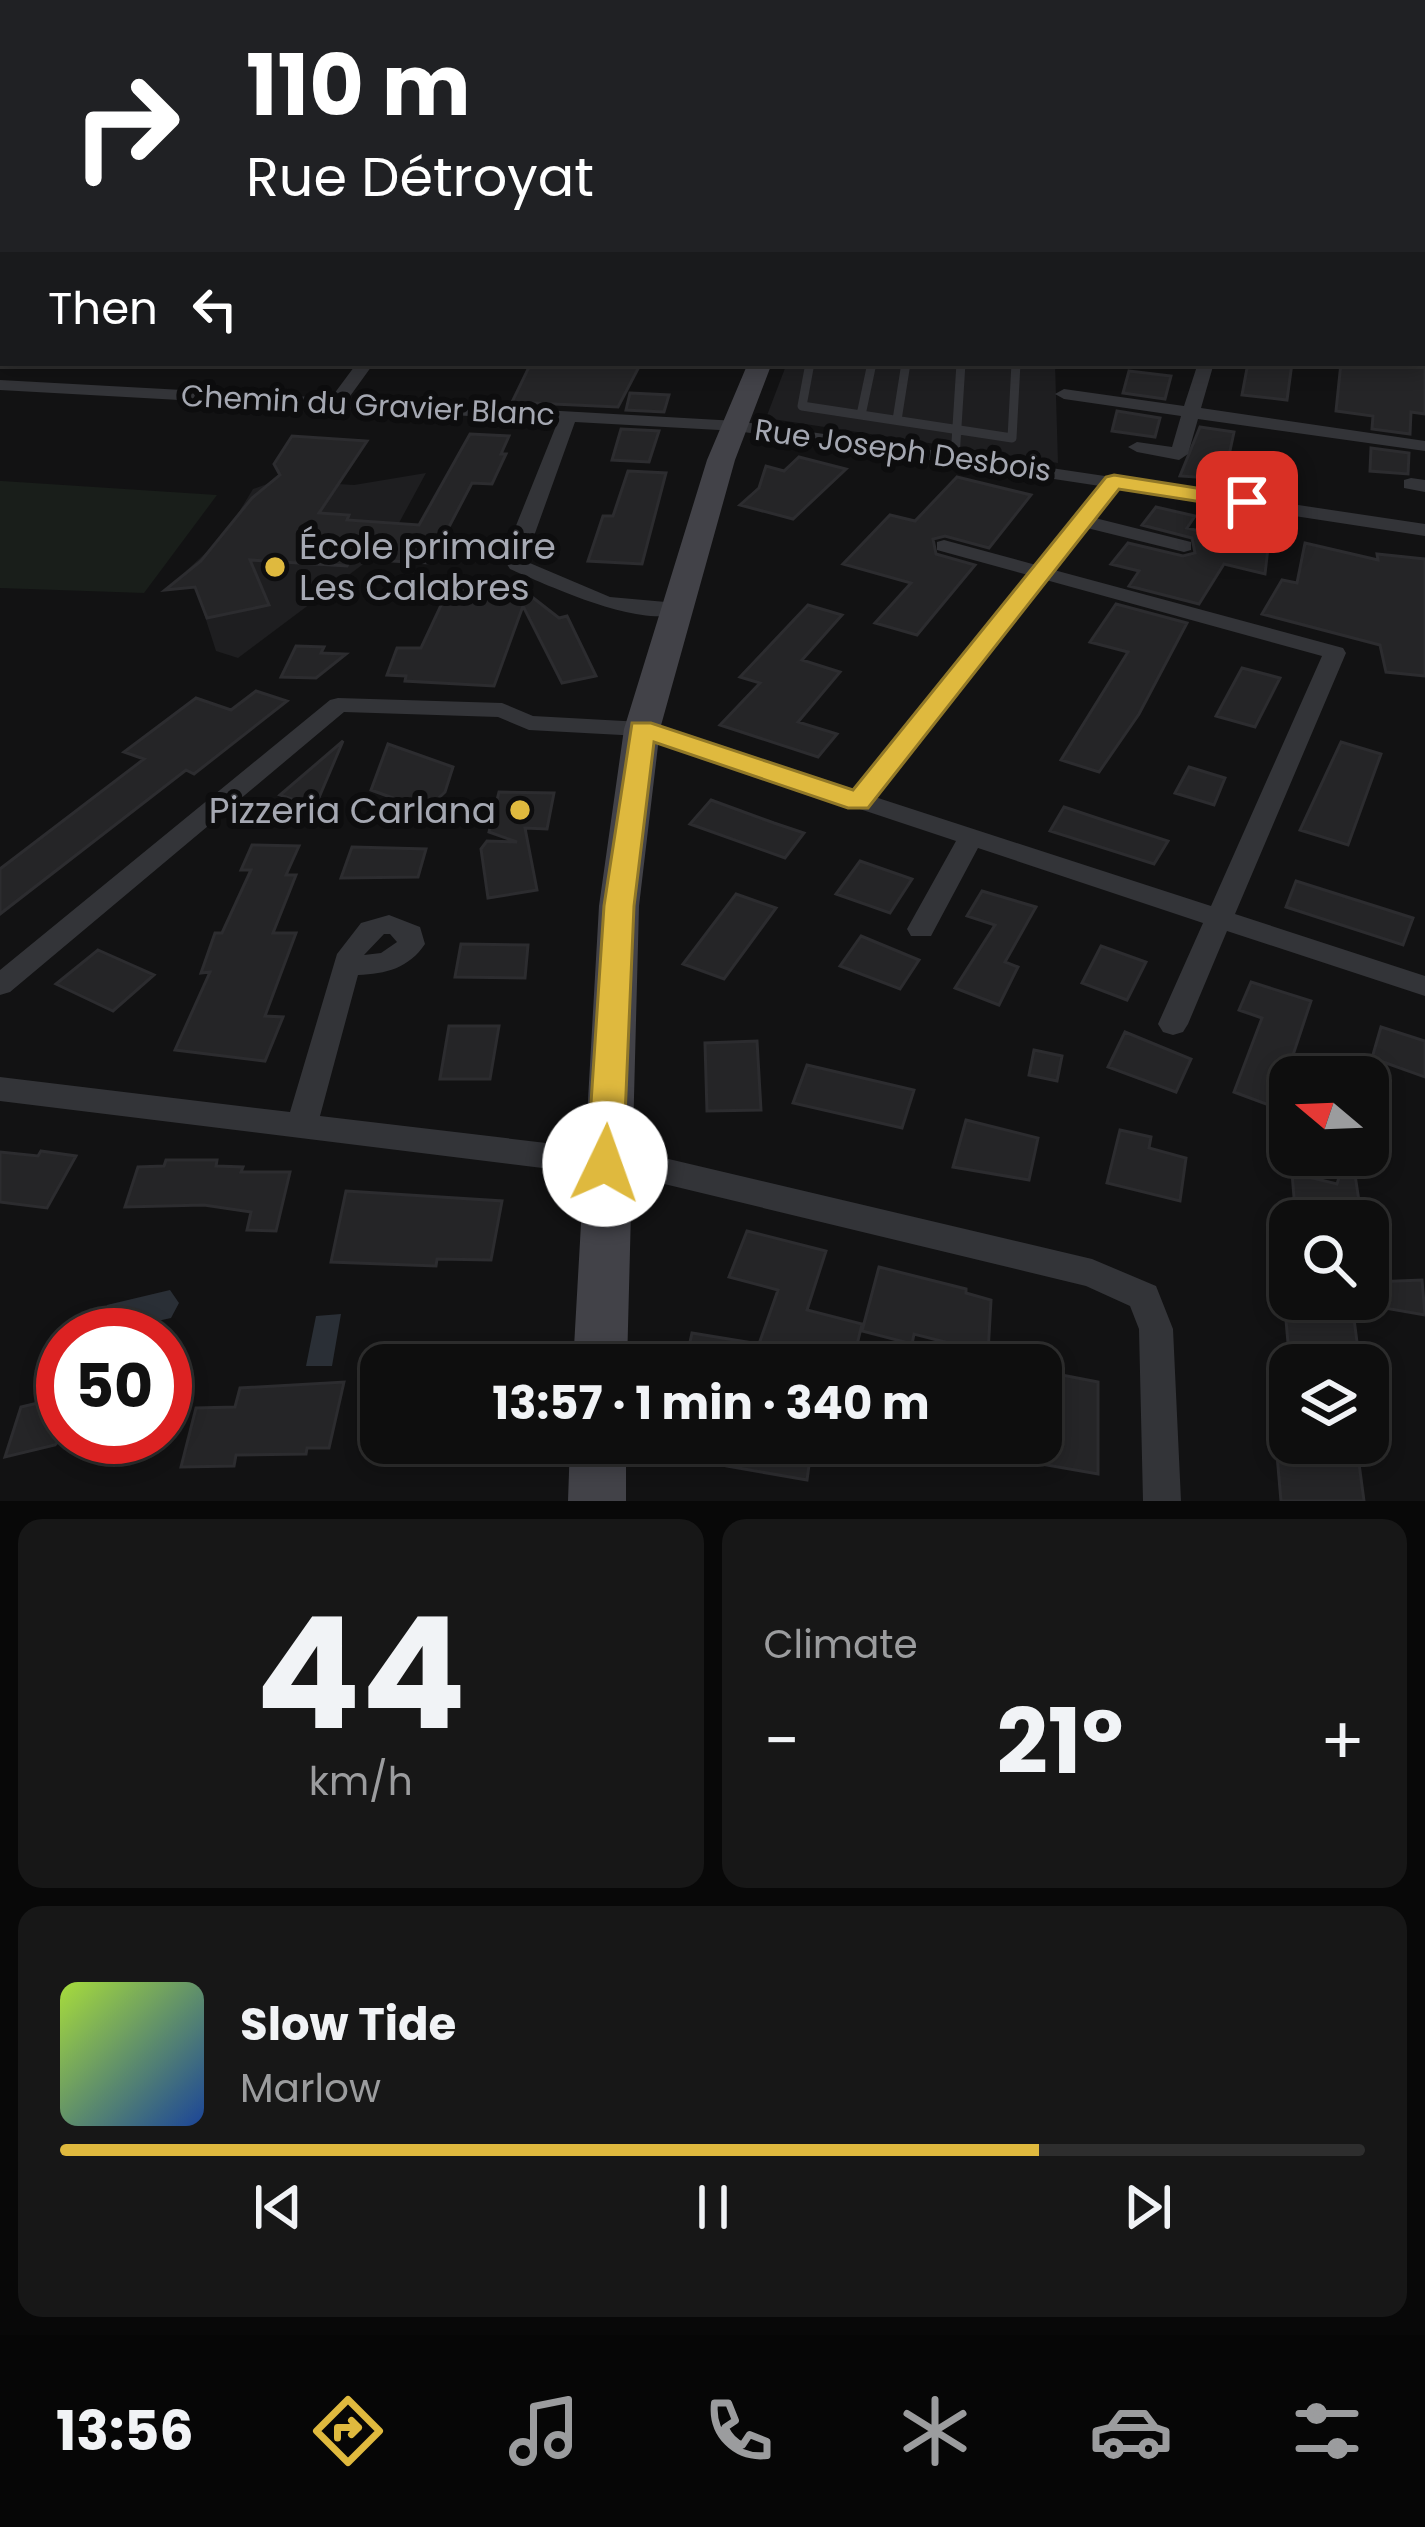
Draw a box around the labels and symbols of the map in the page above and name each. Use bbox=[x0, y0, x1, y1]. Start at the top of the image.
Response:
street label: Chemin du Gravier Blanc bbox=[180, 374, 556, 436]
street label: Rue Joseph Desbois bbox=[752, 408, 1054, 492]
pin bbox=[1196, 451, 1298, 553]
place label: École primaire Les Calabres bbox=[299, 521, 556, 613]
marker: École primaire Les Calabres bbox=[262, 554, 288, 580]
place label: Pizzeria Carlana bbox=[209, 785, 496, 836]
marker: Pizzeria Carlana bbox=[507, 797, 533, 823]
north arrow bbox=[1269, 1056, 1389, 1176]
position arrow bbox=[542, 1101, 668, 1227]
speed limit sign: 50 bbox=[36, 1308, 192, 1464]

